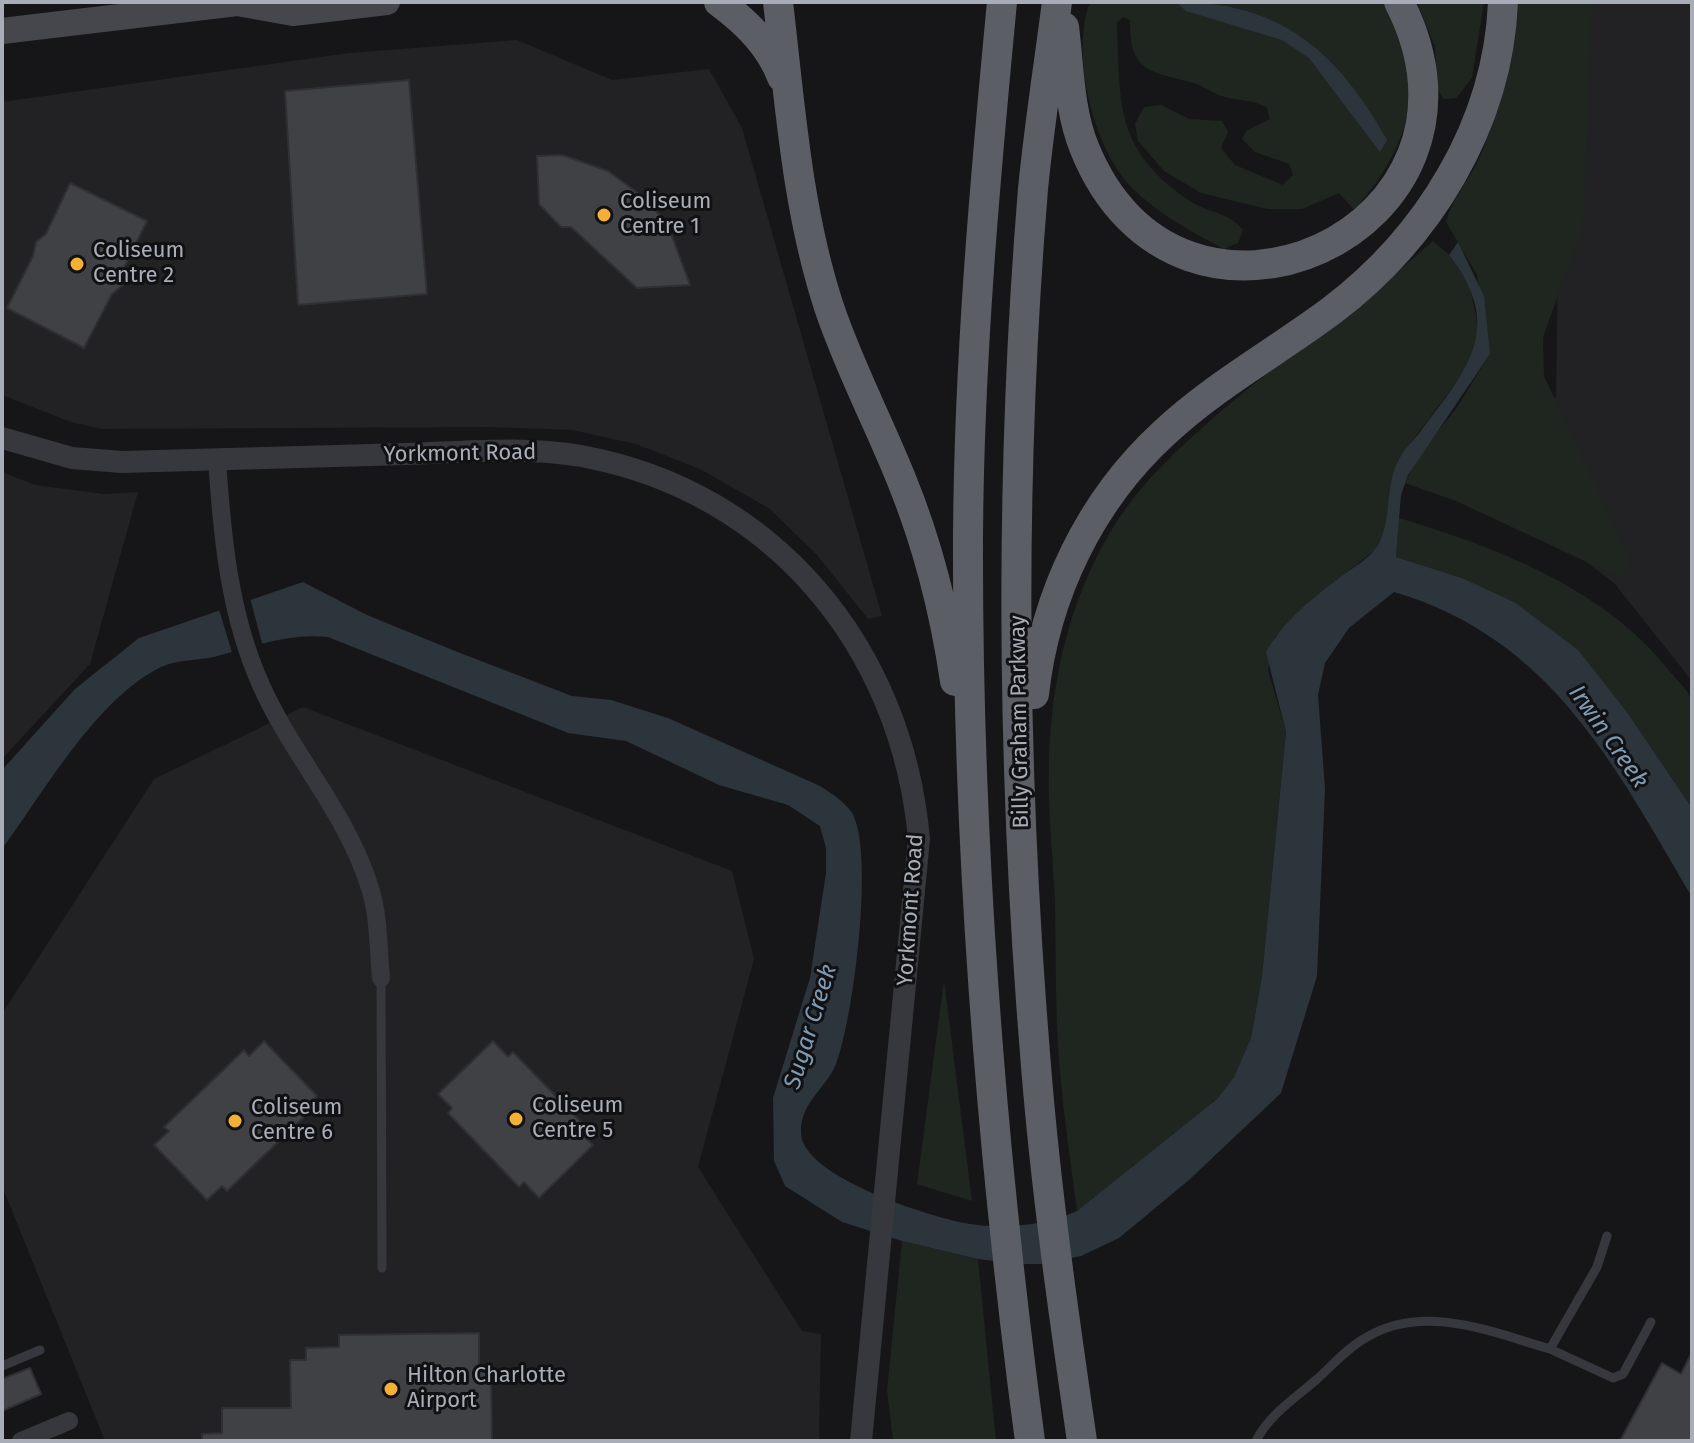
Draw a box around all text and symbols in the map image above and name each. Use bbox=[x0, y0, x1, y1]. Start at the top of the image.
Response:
place label: Coliseum Centre 1 bbox=[620, 189, 711, 240]
marker: Coliseum Centre 1 bbox=[595, 206, 613, 224]
place label: Coliseum Centre 2 bbox=[93, 238, 184, 290]
marker: Coliseum Centre 2 bbox=[68, 255, 86, 273]
street label: Yorkmont Road bbox=[384, 439, 536, 469]
street label: Billy Graham Parkway bbox=[1005, 615, 1035, 829]
water label: Irwin Creek bbox=[1562, 680, 1654, 794]
street label: Yorkmont Road bbox=[893, 833, 929, 987]
water label: Sugar Creek bbox=[778, 961, 844, 1093]
place label: Coliseum Centre 5 bbox=[532, 1093, 623, 1144]
place label: Coliseum Centre 6 bbox=[251, 1095, 342, 1146]
marker: Coliseum Centre 5 bbox=[507, 1110, 525, 1128]
marker: Coliseum Centre 6 bbox=[226, 1112, 244, 1130]
place label: Hilton Charlotte Airport bbox=[407, 1363, 566, 1414]
marker: Hilton Charlotte Airport bbox=[382, 1380, 400, 1398]

